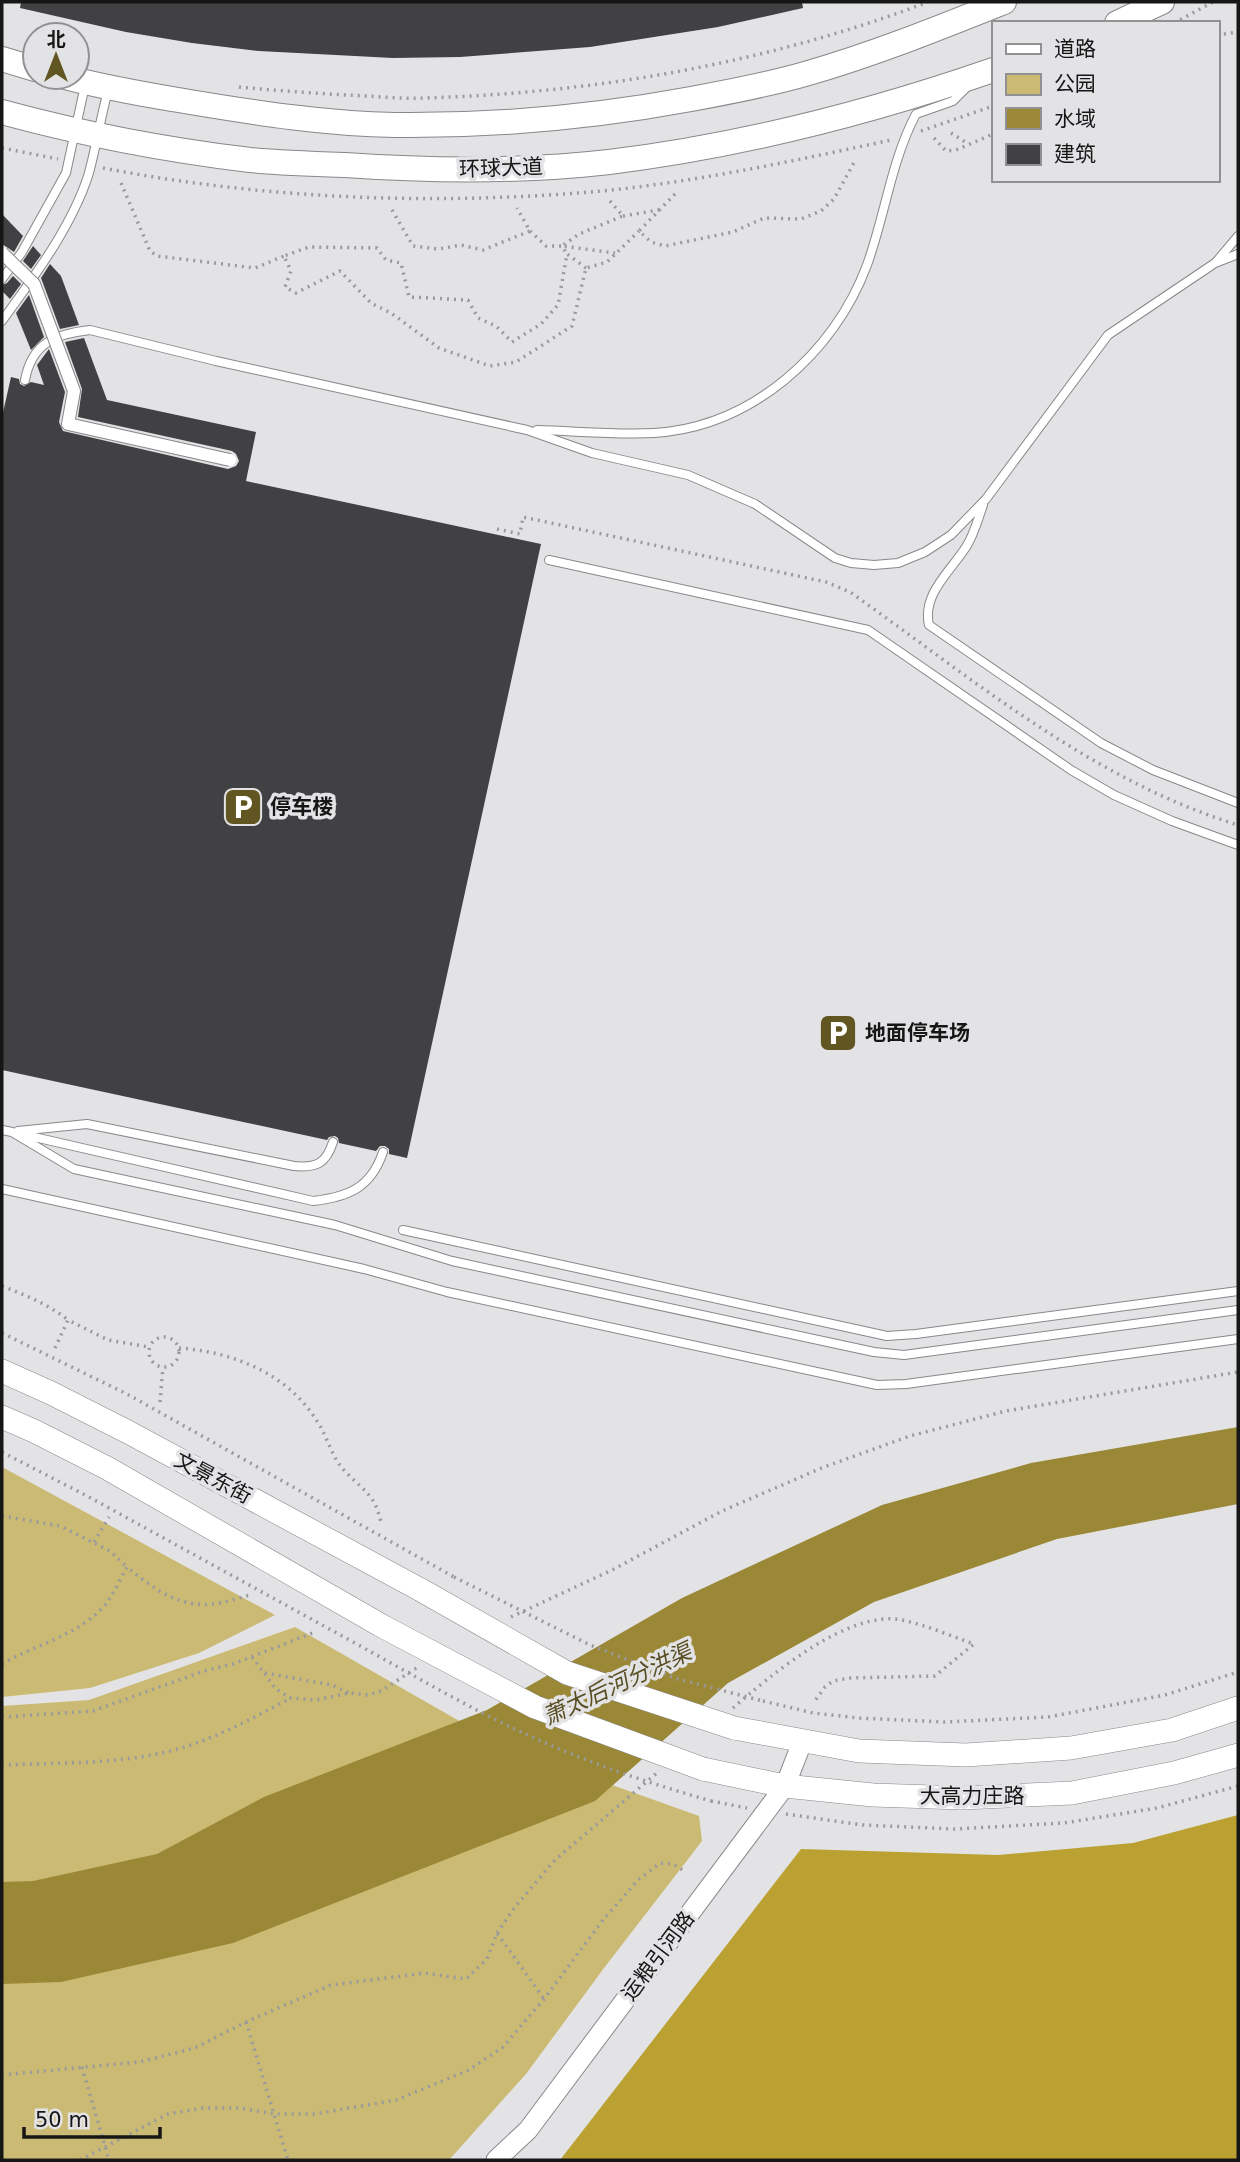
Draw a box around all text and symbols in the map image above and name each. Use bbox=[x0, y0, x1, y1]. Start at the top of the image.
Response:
north arrow bbox=[21, 21, 91, 91]
legend bbox=[992, 21, 1219, 182]
text: 北 bbox=[46, 28, 66, 50]
text: 道路 bbox=[1054, 37, 1096, 61]
text: 公园 bbox=[1054, 72, 1096, 96]
text: 水域 bbox=[1054, 107, 1096, 131]
text: 建筑 bbox=[1054, 142, 1096, 166]
street label: 环球大道 bbox=[459, 155, 543, 181]
parking icon: 停车楼 bbox=[222, 786, 264, 828]
place label: 停车楼 bbox=[270, 795, 333, 819]
parking icon: 地面停车场 bbox=[817, 1012, 859, 1054]
place label: 地面停车场 bbox=[865, 1021, 970, 1045]
street label: 文景东街 bbox=[170, 1448, 256, 1508]
water label: 萧太后河分洪渠 bbox=[539, 1637, 698, 1730]
street label: 大高力庄路 bbox=[920, 1784, 1025, 1808]
street label: 运粮引河路 bbox=[617, 1907, 699, 2005]
scale bar bbox=[24, 2096, 161, 2140]
text: 50 m bbox=[35, 2108, 89, 2132]

